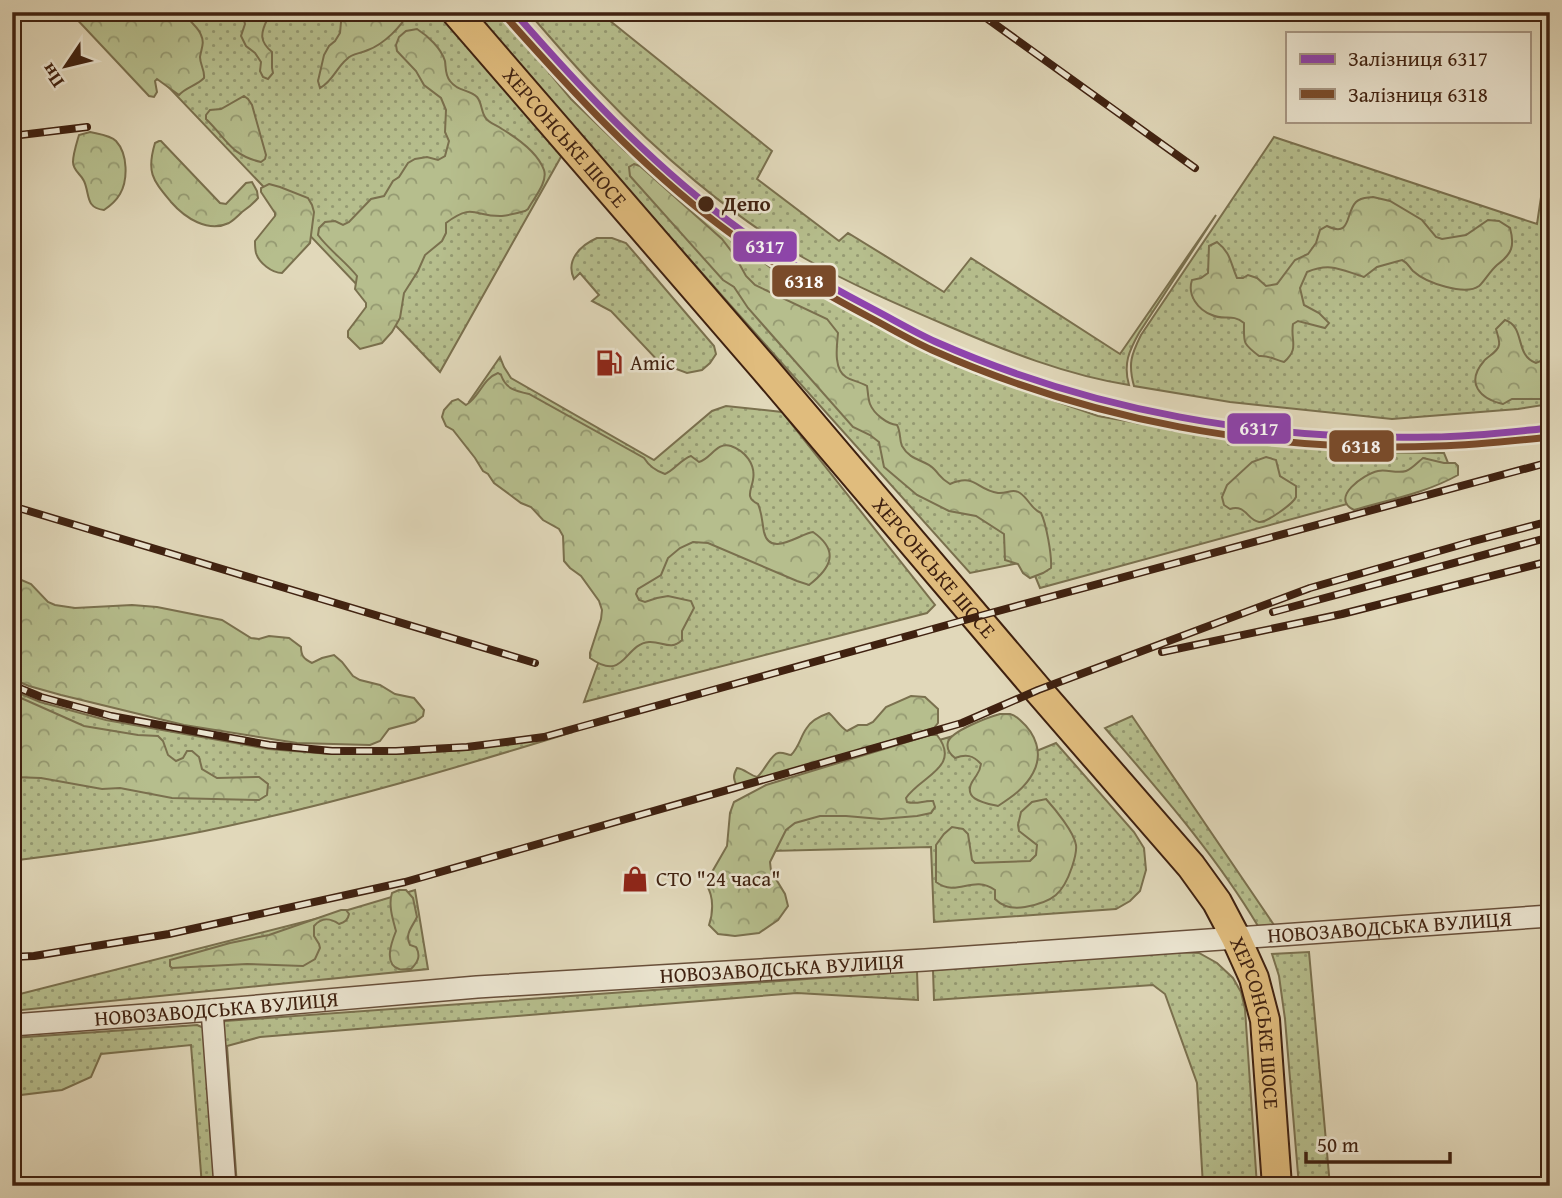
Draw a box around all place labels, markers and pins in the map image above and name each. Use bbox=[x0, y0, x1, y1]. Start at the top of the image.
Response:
place label: Депо bbox=[721, 188, 771, 219]
marker: Депо bbox=[696, 194, 716, 214]
place label: Amic bbox=[630, 347, 675, 378]
fuel station icon: Amic bbox=[594, 348, 624, 378]
place label: СТО "24 часа" bbox=[656, 863, 780, 894]
shop icon: СТО "24 часа" bbox=[620, 864, 650, 894]

